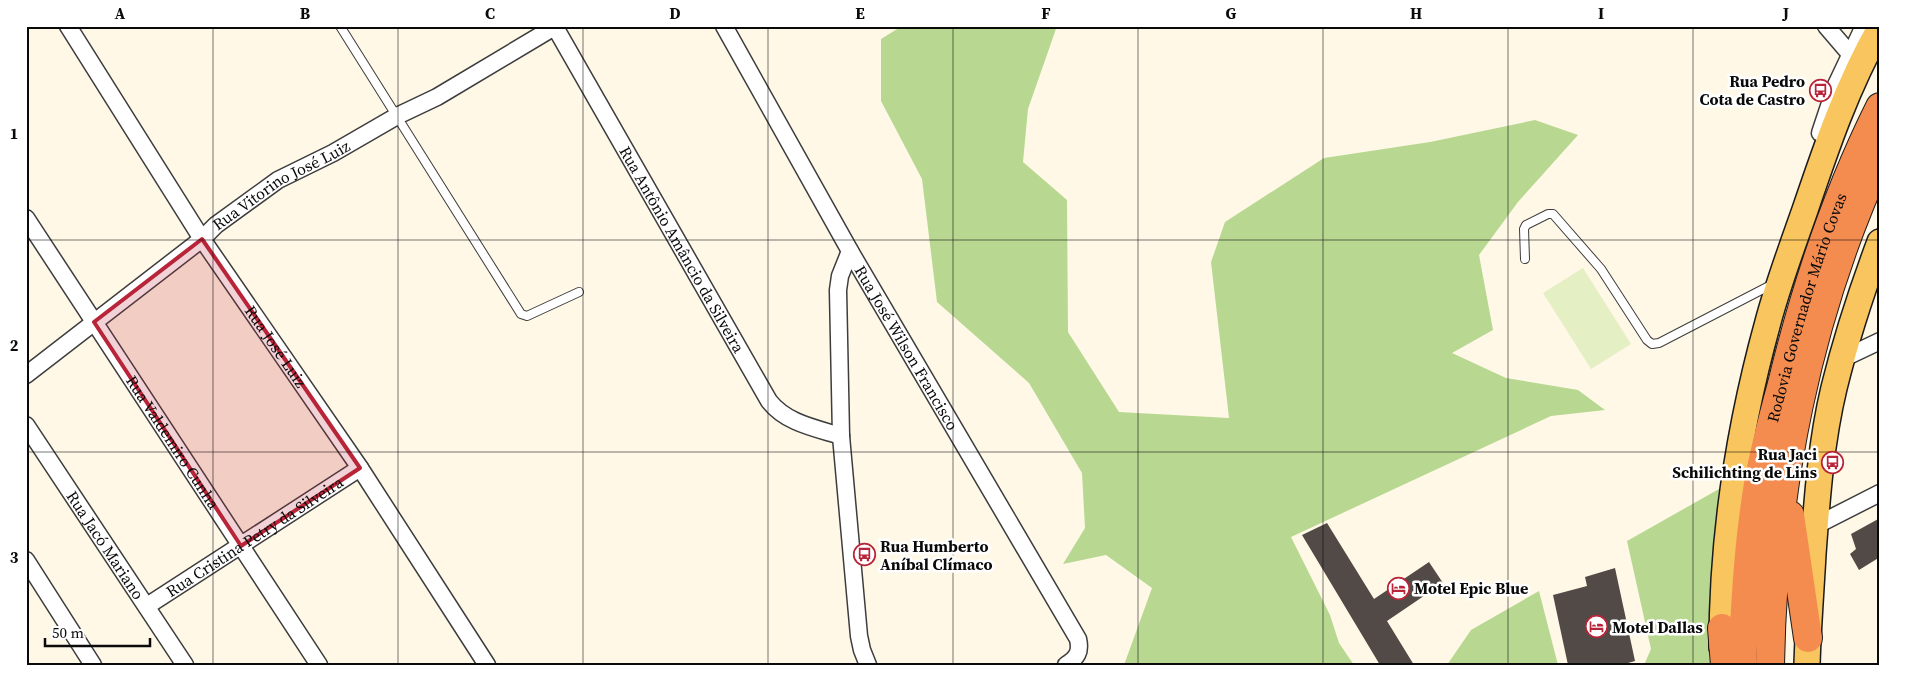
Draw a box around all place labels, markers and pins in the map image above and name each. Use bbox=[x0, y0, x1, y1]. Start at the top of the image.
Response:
place label: Rua Pedro Cota de Castro bbox=[1699, 70, 1805, 110]
bus stop icon: Rua Pedro Cota de Castro bbox=[1809, 78, 1833, 102]
place label: Rua Jaci Schilichting de Lins bbox=[1672, 443, 1817, 483]
bus stop icon: Rua Jaci Schilichting de Lins bbox=[1821, 451, 1845, 475]
place label: Rua Humberto Aníbal Clímaco bbox=[880, 535, 993, 575]
bus stop icon: Rua Humberto Aníbal Clímaco bbox=[852, 543, 876, 567]
hotel icon: Motel Epic Blue bbox=[1386, 576, 1410, 600]
place label: Motel Epic Blue bbox=[1414, 577, 1528, 599]
hotel icon: Motel Dallas bbox=[1584, 615, 1608, 639]
place label: Motel Dallas bbox=[1612, 616, 1703, 638]

